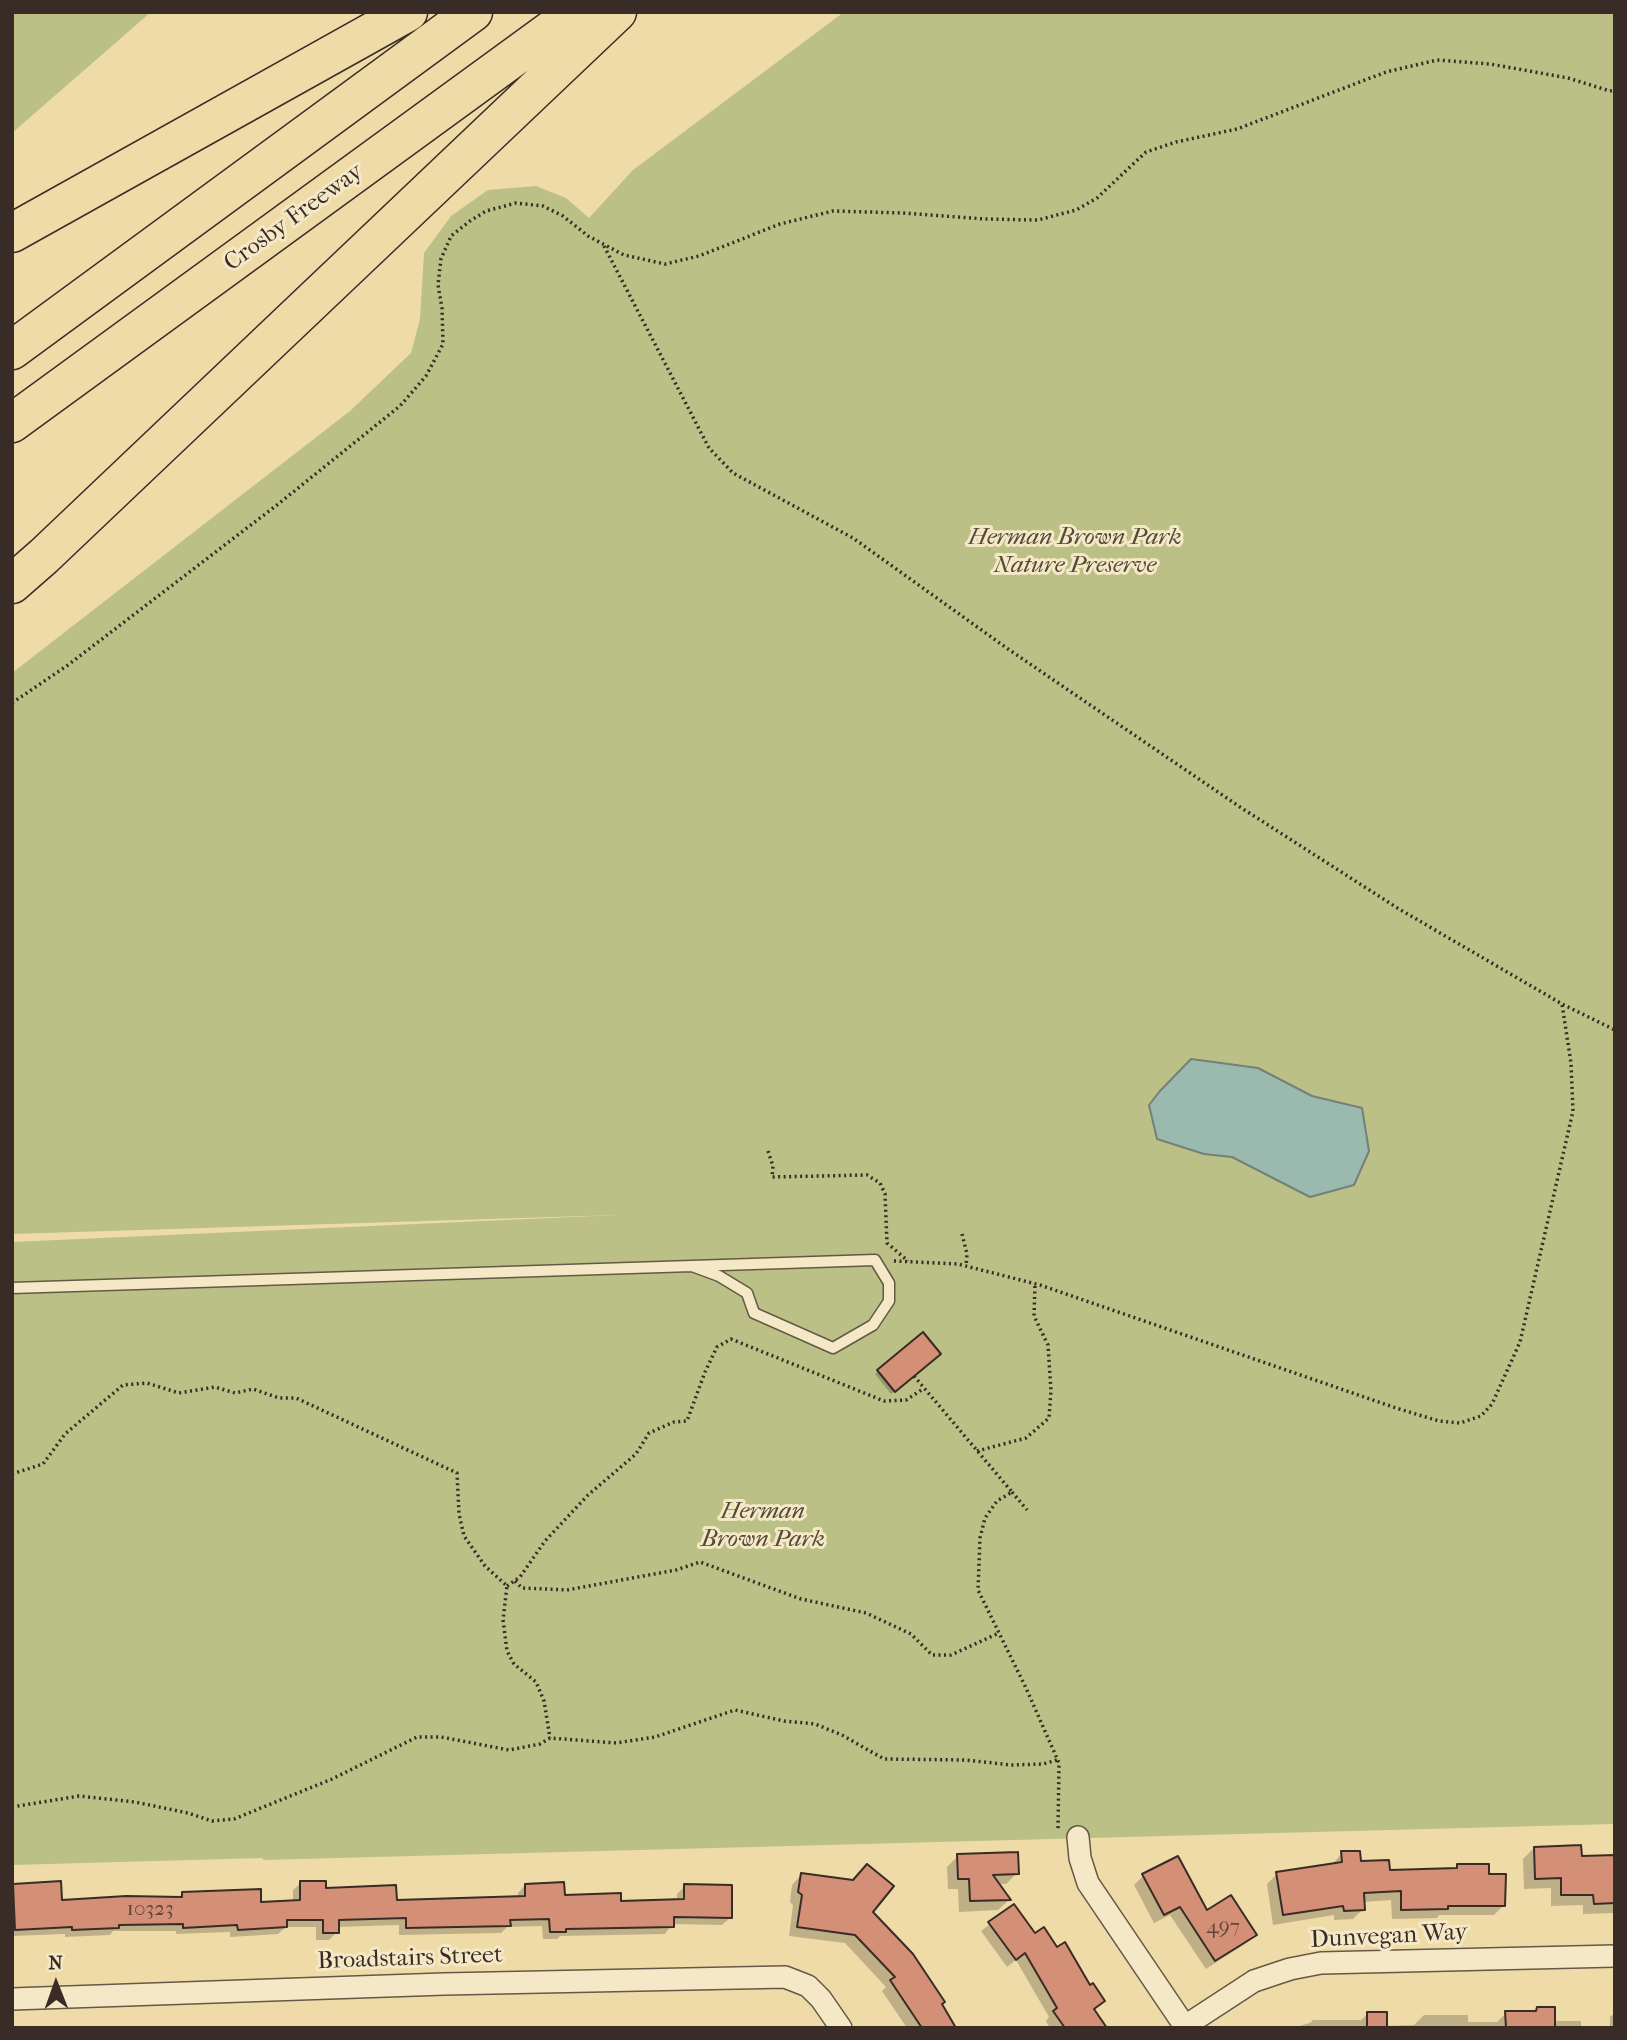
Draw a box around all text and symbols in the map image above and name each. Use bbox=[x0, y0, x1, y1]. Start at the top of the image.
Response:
street label: Crosby Freeway bbox=[219, 158, 369, 278]
park label: Herman Brown Park Nature Preserve bbox=[968, 524, 1182, 580]
park label: Herman Brown Park bbox=[701, 1498, 825, 1554]
house number: 10323 bbox=[127, 1897, 173, 1923]
house number: 497 bbox=[1206, 1915, 1240, 1941]
street label: Dunvegan Way bbox=[1310, 1919, 1468, 1955]
street label: Broadstairs Street bbox=[317, 1941, 503, 1977]
north arrow bbox=[21, 1949, 91, 2019]
text: N bbox=[48, 1952, 63, 1974]

